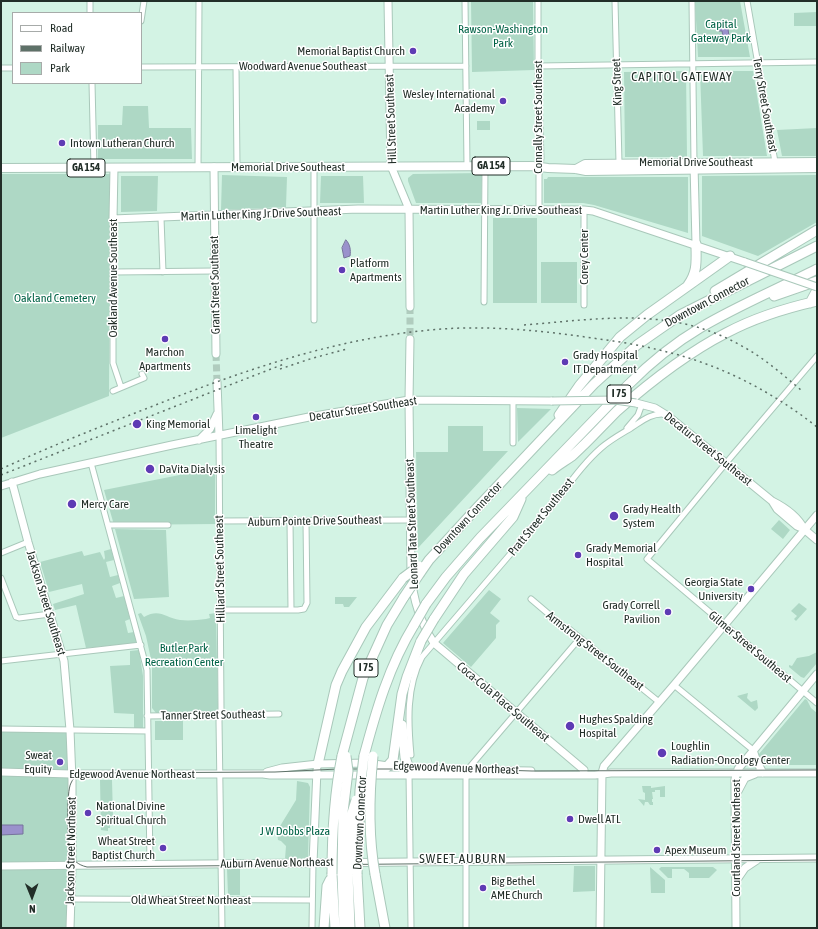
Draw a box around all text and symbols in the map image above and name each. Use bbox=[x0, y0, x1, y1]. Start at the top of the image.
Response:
legend bbox=[12, 12, 142, 84]
park label: Capital Gateway Park bbox=[691, 17, 751, 45]
text: Road bbox=[50, 21, 73, 35]
park label: Rawson-Washington Park bbox=[458, 22, 548, 50]
text: Railway bbox=[50, 41, 85, 55]
place label: Memorial Baptist Church bbox=[297, 44, 405, 58]
marker: Memorial Baptist Church bbox=[408, 46, 418, 56]
street label: Terry Street Southeast bbox=[750, 56, 780, 154]
street label: King Street bbox=[609, 58, 625, 106]
street label: Woodward Avenue Southeast bbox=[239, 59, 367, 73]
street label: Connally Street Southeast bbox=[531, 60, 545, 174]
text: Park bbox=[50, 61, 70, 75]
district label: CAPITOL GATEWAY bbox=[631, 69, 733, 85]
street label: Hill Street Southeast bbox=[382, 74, 400, 164]
place label: Wesley International Academy bbox=[403, 87, 495, 115]
marker: Wesley International Academy bbox=[498, 96, 508, 106]
place label: Intown Lutheran Church bbox=[70, 136, 175, 150]
marker: Intown Lutheran Church bbox=[57, 138, 67, 148]
street label: Memorial Drive Southeast bbox=[639, 155, 753, 169]
road number: GA 154 bbox=[472, 157, 510, 175]
road number: GA 154 bbox=[67, 159, 105, 177]
street label: Memorial Drive Southeast bbox=[231, 160, 345, 174]
street label: Martin Luther King Jr. Drive Southeast bbox=[420, 203, 582, 217]
street label: Martin Luther King Jr Drive Southeast bbox=[180, 204, 342, 224]
street label: Oakland Avenue Southeast bbox=[106, 218, 120, 338]
street label: Corey Center bbox=[577, 229, 591, 285]
street label: Grant Street Southeast bbox=[207, 236, 223, 334]
place label: Platform Apartments bbox=[350, 256, 402, 284]
marker: Platform Apartments bbox=[337, 265, 347, 275]
street label: Downtown Connector bbox=[662, 274, 752, 330]
park label: Oakland Cemetery bbox=[14, 291, 96, 305]
marker: Marchon Apartments bbox=[160, 334, 170, 344]
place label: Marchon Apartments bbox=[139, 345, 191, 373]
place label: Grady Hospital IT Department bbox=[573, 348, 638, 376]
marker: Grady Hospital IT Department bbox=[560, 357, 570, 367]
road number: I 75 bbox=[607, 385, 631, 403]
street label: Decatur Street Southeast bbox=[308, 393, 418, 425]
street label: Decatur Street Southeast bbox=[661, 409, 755, 489]
marker: Limelight Theatre bbox=[251, 412, 261, 422]
place label: King Memorial bbox=[146, 417, 210, 431]
marker: King Memorial bbox=[131, 418, 143, 430]
place label: Limelight Theatre bbox=[235, 423, 277, 451]
street label: Leonard Tate Street Southeast bbox=[403, 458, 421, 590]
place label: DaVita Dialysis bbox=[159, 462, 225, 476]
marker: DaVita Dialysis bbox=[144, 463, 156, 475]
street label: Pratt Street Southeast bbox=[505, 475, 577, 559]
street label: Downtown Connector bbox=[431, 479, 505, 557]
place label: Mercy Care bbox=[81, 497, 129, 511]
marker: Mercy Care bbox=[66, 498, 78, 510]
place label: Grady Health System bbox=[623, 502, 681, 530]
marker: Grady Health System bbox=[608, 510, 620, 522]
street label: Auburn Pointe Drive Southeast bbox=[248, 513, 382, 529]
street label: Hilliard Street Southeast bbox=[212, 515, 228, 623]
place label: Grady Memorial Hospital bbox=[586, 541, 656, 569]
street label: Jackson Street Southeast bbox=[23, 549, 69, 657]
marker: Grady Memorial Hospital bbox=[573, 550, 583, 560]
place label: Georgia State University bbox=[684, 575, 743, 603]
marker: Georgia State University bbox=[746, 584, 756, 594]
place label: Grady Correll Pavilion bbox=[603, 598, 660, 626]
marker: Grady Correll Pavilion bbox=[663, 607, 673, 617]
street label: Armstrong Street Southeast bbox=[543, 608, 647, 694]
street label: Gilmer Street Southeast bbox=[706, 608, 794, 686]
park label: Butler Park Recreation Center bbox=[145, 641, 223, 669]
road number: I 75 bbox=[354, 659, 378, 677]
street label: Coca-Cola Place Southeast bbox=[454, 659, 552, 745]
street label: Tanner Street Southeast bbox=[161, 707, 265, 723]
place label: Hughes Spalding Hospital bbox=[579, 712, 653, 740]
marker: Hughes Spalding Hospital bbox=[564, 720, 576, 732]
place label: Loughlin Radiation-Oncology Center bbox=[671, 739, 790, 767]
marker: Loughlin Radiation-Oncology Center bbox=[656, 747, 668, 759]
place label: Sweat Equity bbox=[24, 748, 52, 776]
marker: Sweat Equity bbox=[55, 757, 65, 767]
street label: Edgewood Avenue Northeast bbox=[393, 759, 519, 777]
street label: Edgewood Avenue Northeast bbox=[69, 767, 195, 781]
street label: Downtown Connector bbox=[350, 776, 370, 870]
street label: Courtland Street Northeast bbox=[729, 779, 743, 897]
street label: Jackson Street Northeast bbox=[63, 797, 79, 905]
place label: National Divine Spiritual Church bbox=[96, 799, 166, 827]
marker: National Divine Spiritual Church bbox=[83, 808, 93, 818]
place label: Dwell ATL bbox=[578, 812, 621, 826]
marker: Dwell ATL bbox=[565, 814, 575, 824]
park label: J W Dobbs Plaza bbox=[260, 824, 330, 838]
place label: Wheat Street Baptist Church bbox=[92, 834, 155, 862]
marker: Wheat Street Baptist Church bbox=[158, 843, 168, 853]
place label: Apex Museum bbox=[665, 843, 726, 857]
marker: Apex Museum bbox=[652, 845, 662, 855]
district label: SWEET AUBURN bbox=[419, 851, 507, 867]
street label: Auburn Avenue Northeast bbox=[220, 855, 334, 871]
place label: Big Bethel AME Church bbox=[491, 874, 542, 902]
north arrow bbox=[12, 877, 52, 917]
marker: Big Bethel AME Church bbox=[478, 883, 488, 893]
street label: Old Wheat Street Northeast bbox=[131, 893, 251, 907]
text: N bbox=[29, 903, 36, 915]

